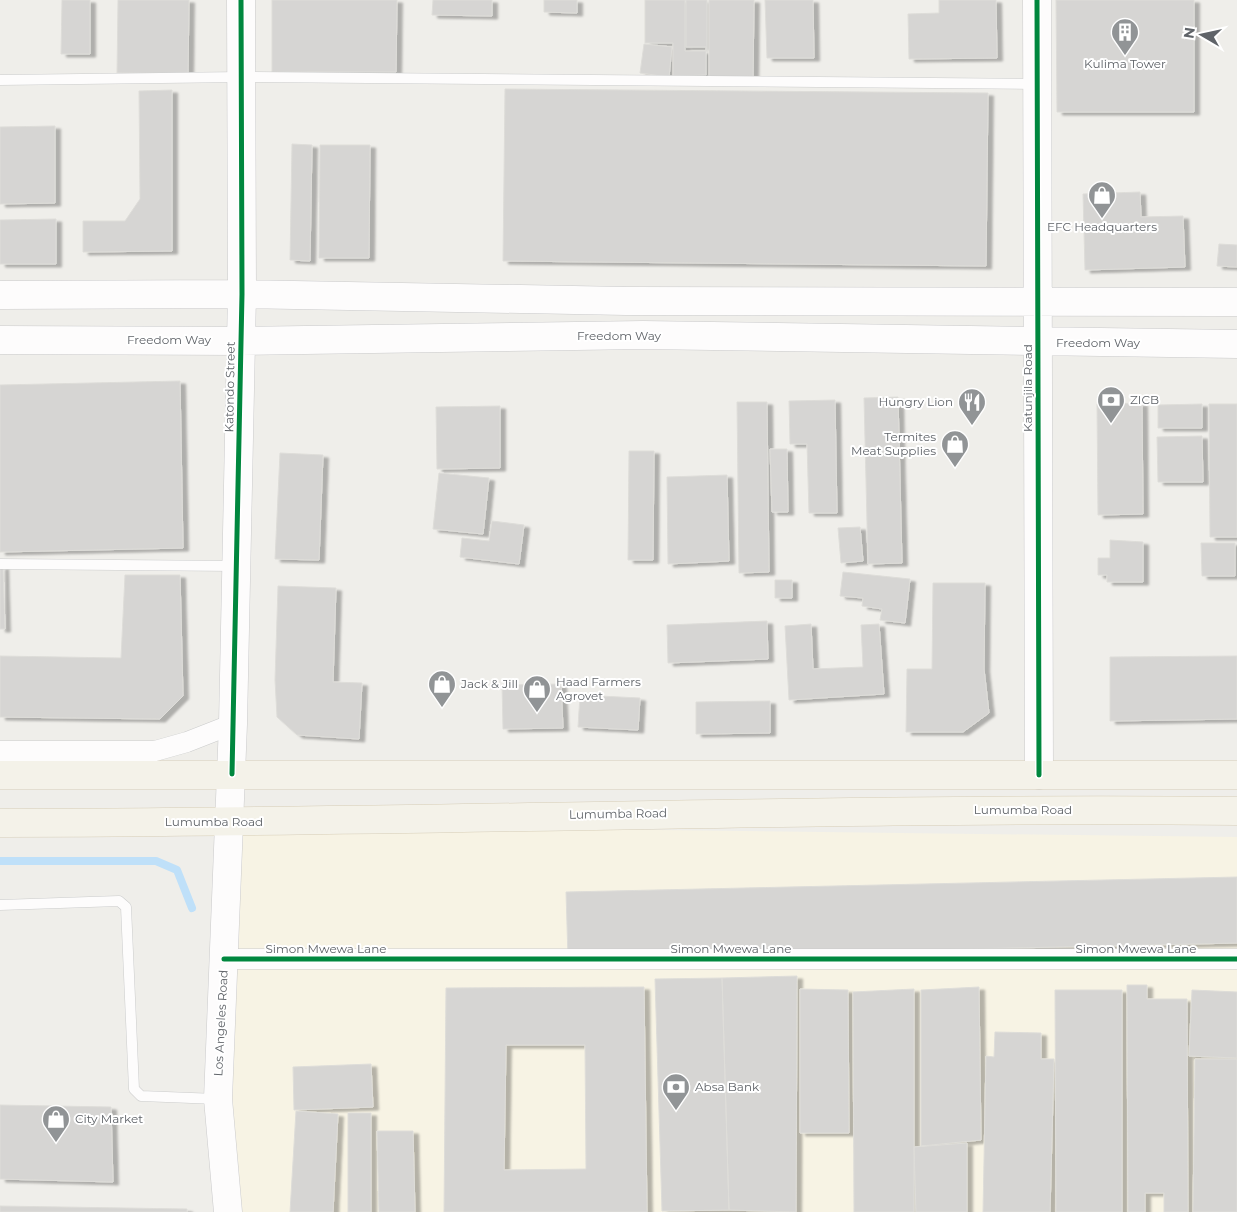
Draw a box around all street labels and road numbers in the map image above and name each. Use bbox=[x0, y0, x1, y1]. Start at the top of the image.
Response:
street label: Freedom Way bbox=[577, 328, 662, 343]
street label: Freedom Way bbox=[127, 332, 212, 347]
street label: Freedom Way bbox=[1056, 335, 1141, 350]
street label: Katondo Street bbox=[221, 341, 238, 433]
street label: Katunjila Road bbox=[1020, 344, 1035, 432]
street label: Lumumba Road bbox=[974, 802, 1072, 817]
street label: Lumumba Road bbox=[569, 805, 667, 822]
street label: Lumumba Road bbox=[165, 814, 263, 829]
street label: Simon Mwewa Lane bbox=[265, 941, 387, 956]
street label: Simon Mwewa Lane bbox=[670, 941, 792, 956]
street label: Simon Mwewa Lane bbox=[1075, 941, 1197, 956]
street label: Los Angeles Road bbox=[210, 969, 231, 1077]

